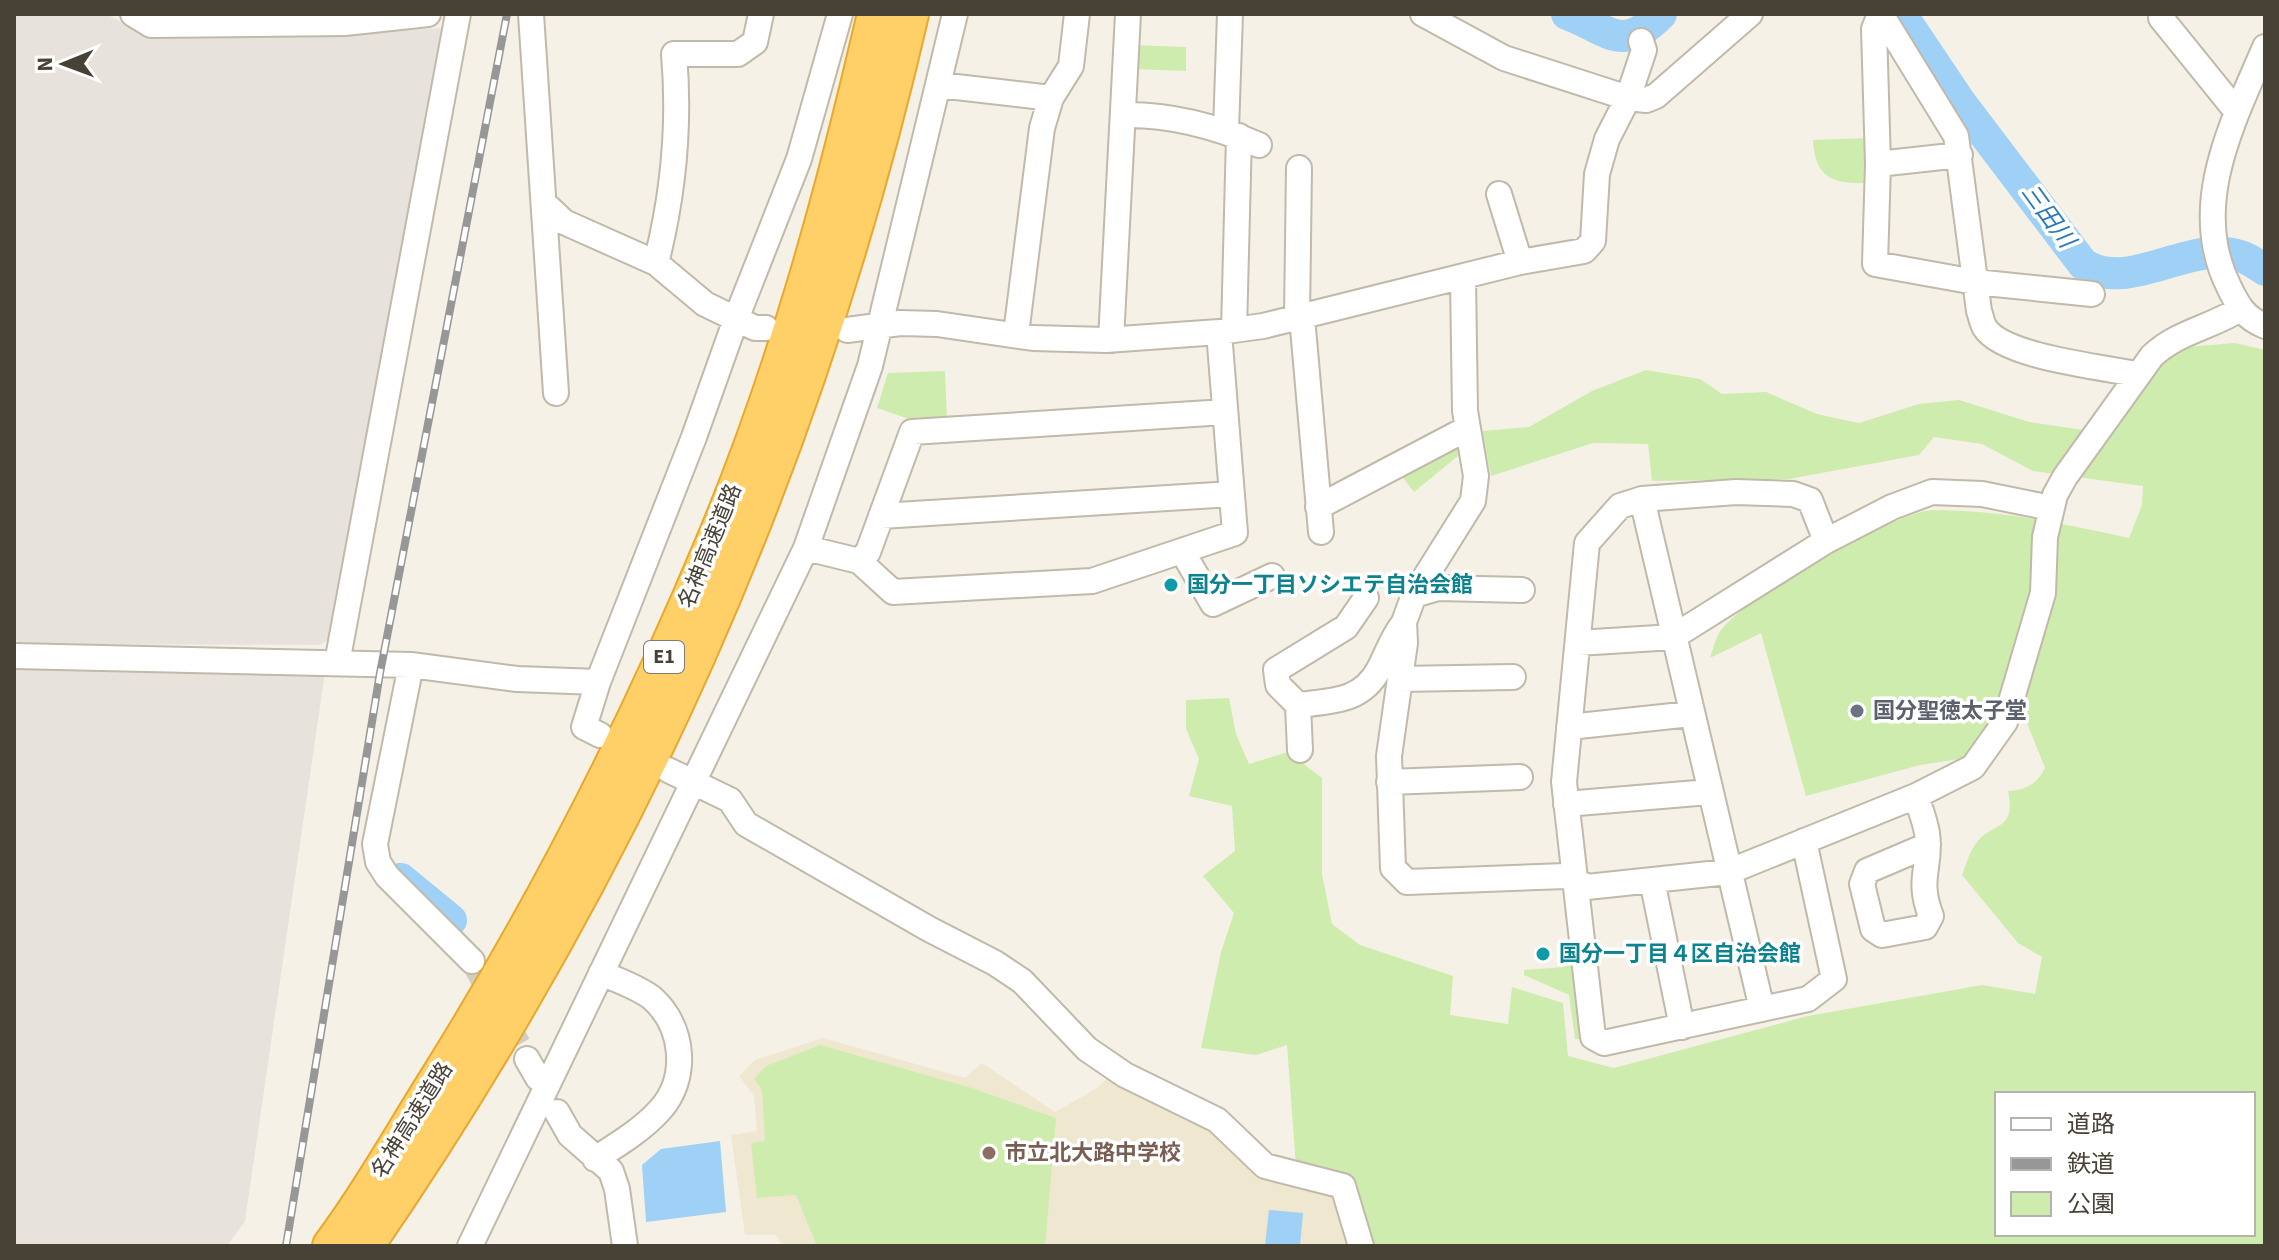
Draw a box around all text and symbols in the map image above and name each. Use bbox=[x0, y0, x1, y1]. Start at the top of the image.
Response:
north arrow bbox=[24, 24, 104, 104]
text: N bbox=[29, 57, 61, 72]
water label: 三田川 bbox=[2013, 177, 2085, 258]
street label: 名神高速道路 bbox=[670, 479, 750, 613]
place label: 国分一丁目ソシエテ自治会館 bbox=[1187, 569, 1473, 601]
marker: 国分一丁目ソシエテ自治会館 bbox=[1162, 576, 1180, 594]
road number: E1 bbox=[644, 641, 684, 673]
place label: 国分聖徳太子堂 bbox=[1873, 695, 2027, 727]
marker: 国分聖徳太子堂 bbox=[1848, 702, 1866, 720]
place label: 国分一丁目４区自治会館 bbox=[1559, 938, 1801, 970]
marker: 国分一丁目４区自治会館 bbox=[1534, 945, 1552, 963]
street label: 名神高速道路 bbox=[363, 1056, 461, 1184]
legend bbox=[1995, 1092, 2255, 1236]
text: 道路 bbox=[2067, 1107, 2115, 1142]
place label: 市立北大路中学校 bbox=[1005, 1137, 1181, 1169]
marker: 市立北大路中学校 bbox=[980, 1144, 998, 1162]
text: 鉄道 bbox=[2067, 1147, 2115, 1182]
text: 公園 bbox=[2067, 1187, 2115, 1222]

